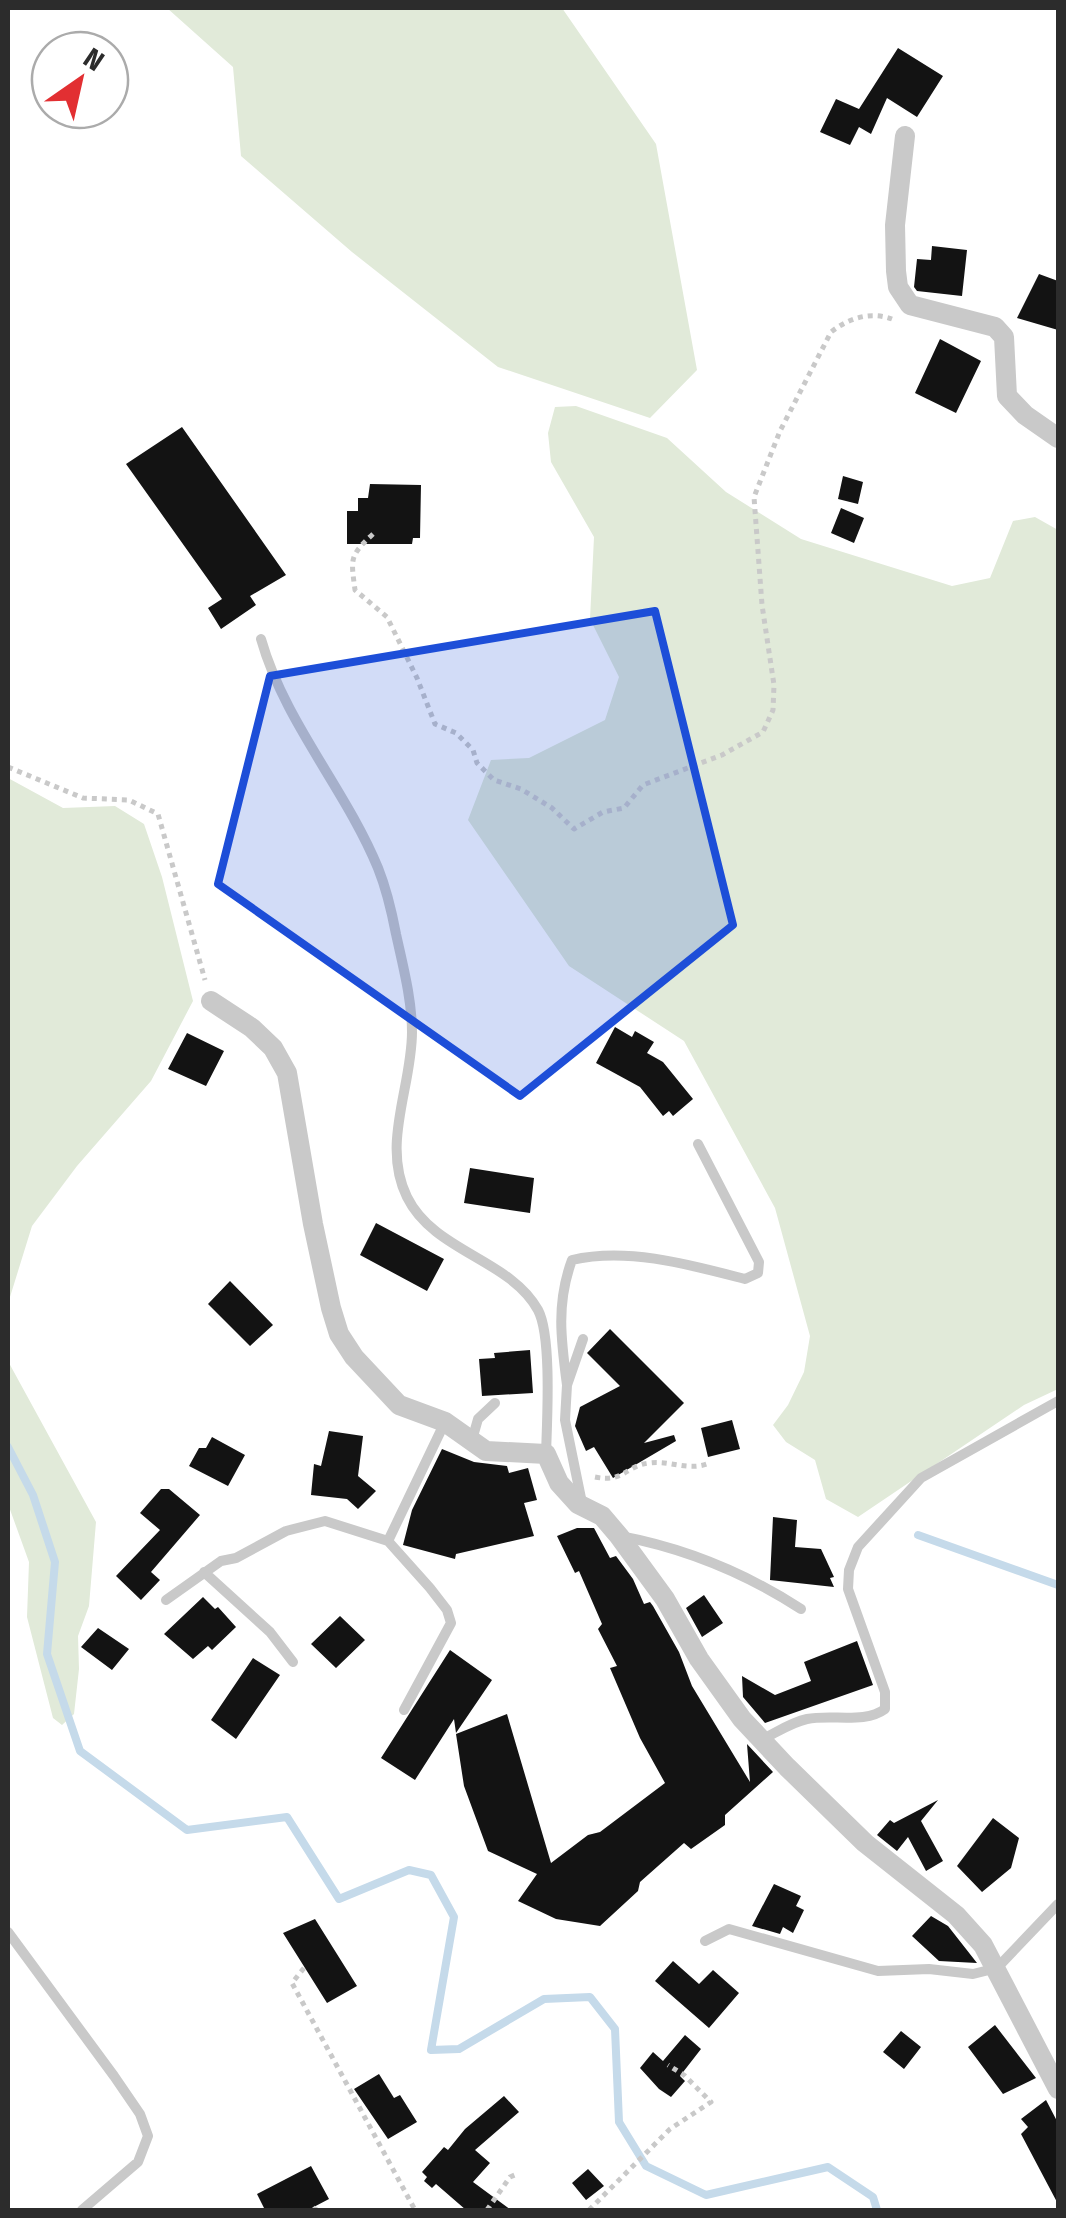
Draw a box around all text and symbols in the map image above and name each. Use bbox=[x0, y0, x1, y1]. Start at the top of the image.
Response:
north arrow bbox=[30, 30, 130, 130]
text: N bbox=[78, 41, 110, 78]

